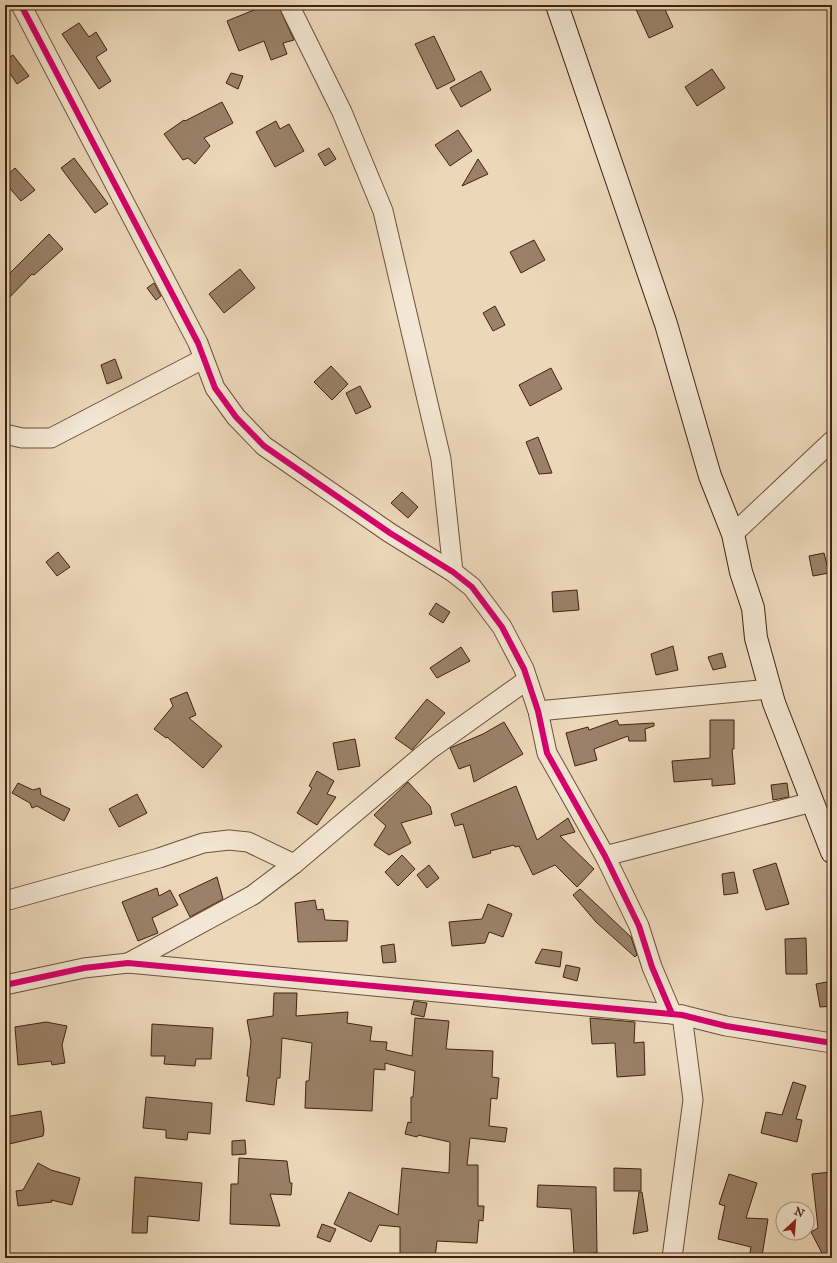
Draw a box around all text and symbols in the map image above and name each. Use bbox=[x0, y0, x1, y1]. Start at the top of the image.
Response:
north arrow bbox=[775, 1201, 815, 1241]
text: N bbox=[792, 1205, 807, 1221]

